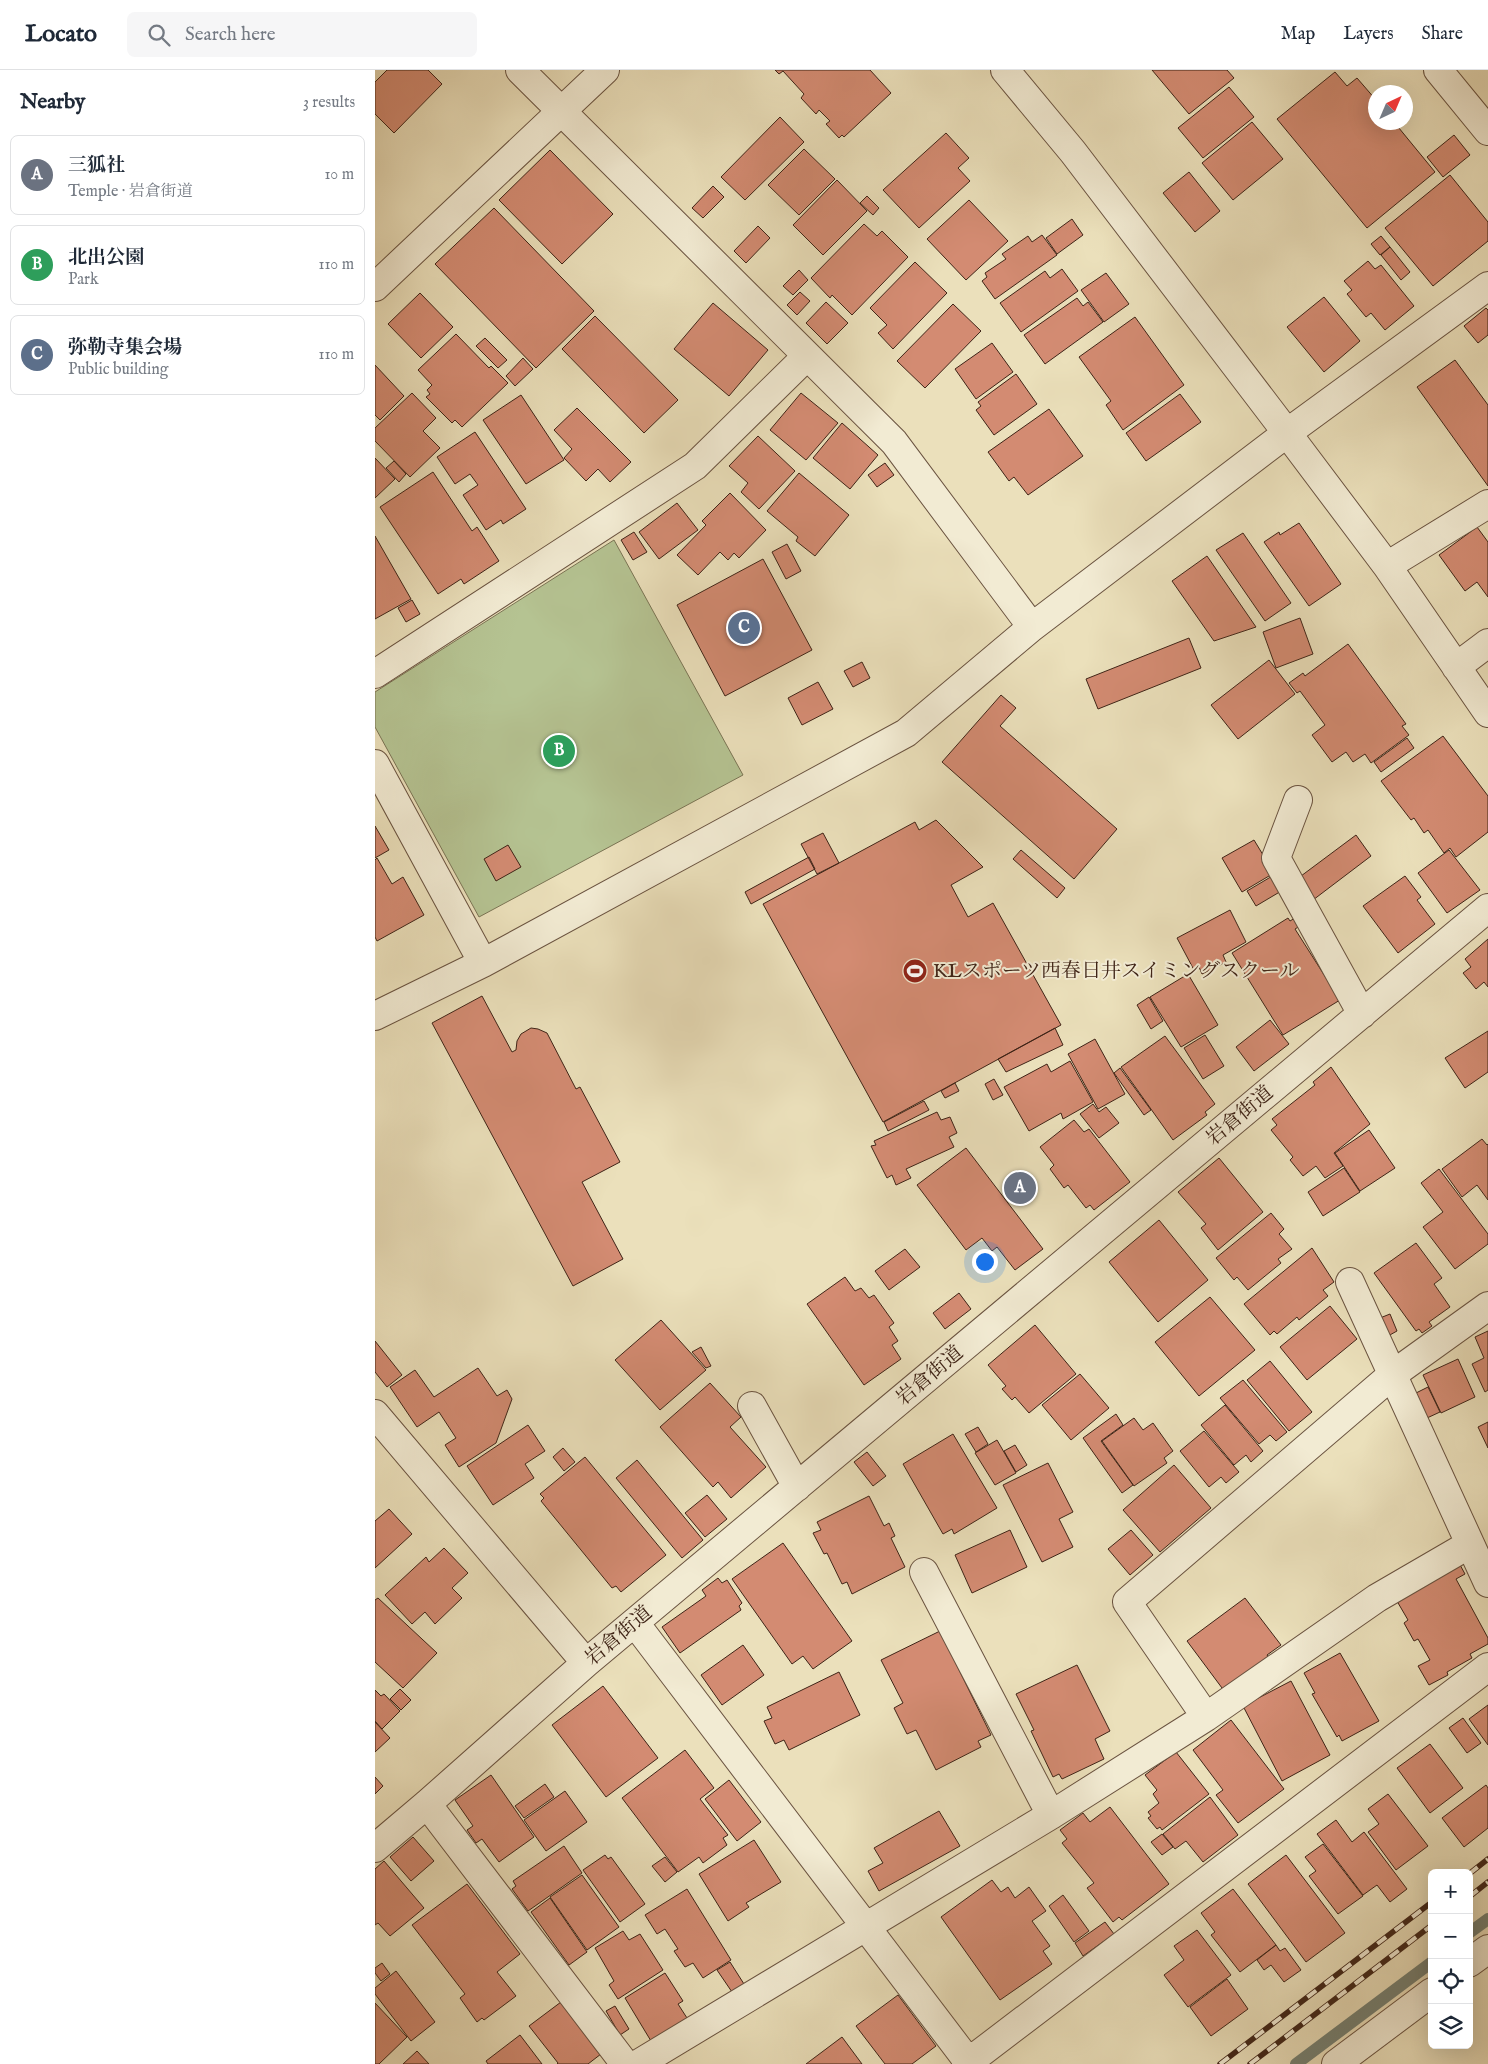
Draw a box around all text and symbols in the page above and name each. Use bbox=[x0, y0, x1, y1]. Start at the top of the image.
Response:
search box bbox=[127, 12, 477, 57]
text: Locato bbox=[25, 19, 97, 50]
icon: search bbox=[145, 21, 173, 49]
text: Search here bbox=[185, 23, 276, 47]
text: Map bbox=[1281, 23, 1315, 46]
text: Layers bbox=[1343, 23, 1394, 46]
text: Share bbox=[1422, 23, 1463, 46]
north arrow bbox=[1368, 85, 1413, 130]
text: Nearby bbox=[20, 89, 85, 116]
text: 3 results bbox=[303, 93, 355, 113]
text: 三狐社 bbox=[68, 154, 125, 178]
text: A bbox=[32, 165, 42, 185]
text: 10 m bbox=[324, 165, 354, 185]
text: Temple · 岩倉街道 bbox=[68, 182, 193, 202]
text: 北出公園 bbox=[68, 246, 144, 270]
text: B bbox=[32, 255, 42, 275]
text: 110 m bbox=[318, 255, 354, 275]
text: Park bbox=[68, 270, 98, 290]
text: 弥勒寺集会場 bbox=[68, 336, 182, 360]
text: C bbox=[31, 345, 43, 365]
text: 110 m bbox=[318, 345, 354, 365]
text: Public building bbox=[68, 360, 168, 380]
pin: C bbox=[728, 609, 760, 647]
pin: B bbox=[543, 732, 575, 770]
sports icon: KLスポーツ西春日井スイミングスクール bbox=[902, 958, 928, 984]
place label: KLスポーツ西春日井スイミングスクール bbox=[933, 959, 1299, 984]
street label: 岩倉街道 bbox=[1201, 1081, 1279, 1151]
pin: A bbox=[1004, 1169, 1036, 1207]
your location bbox=[972, 1249, 998, 1275]
street label: 岩倉街道 bbox=[891, 1341, 969, 1411]
street label: 岩倉街道 bbox=[580, 1601, 658, 1671]
map controls bbox=[1428, 1869, 1473, 2049]
button: + bbox=[1428, 1869, 1473, 1914]
button: − bbox=[1428, 1914, 1473, 1959]
button: locate bbox=[1428, 1959, 1473, 2004]
button: layers bbox=[1428, 2004, 1473, 2049]

